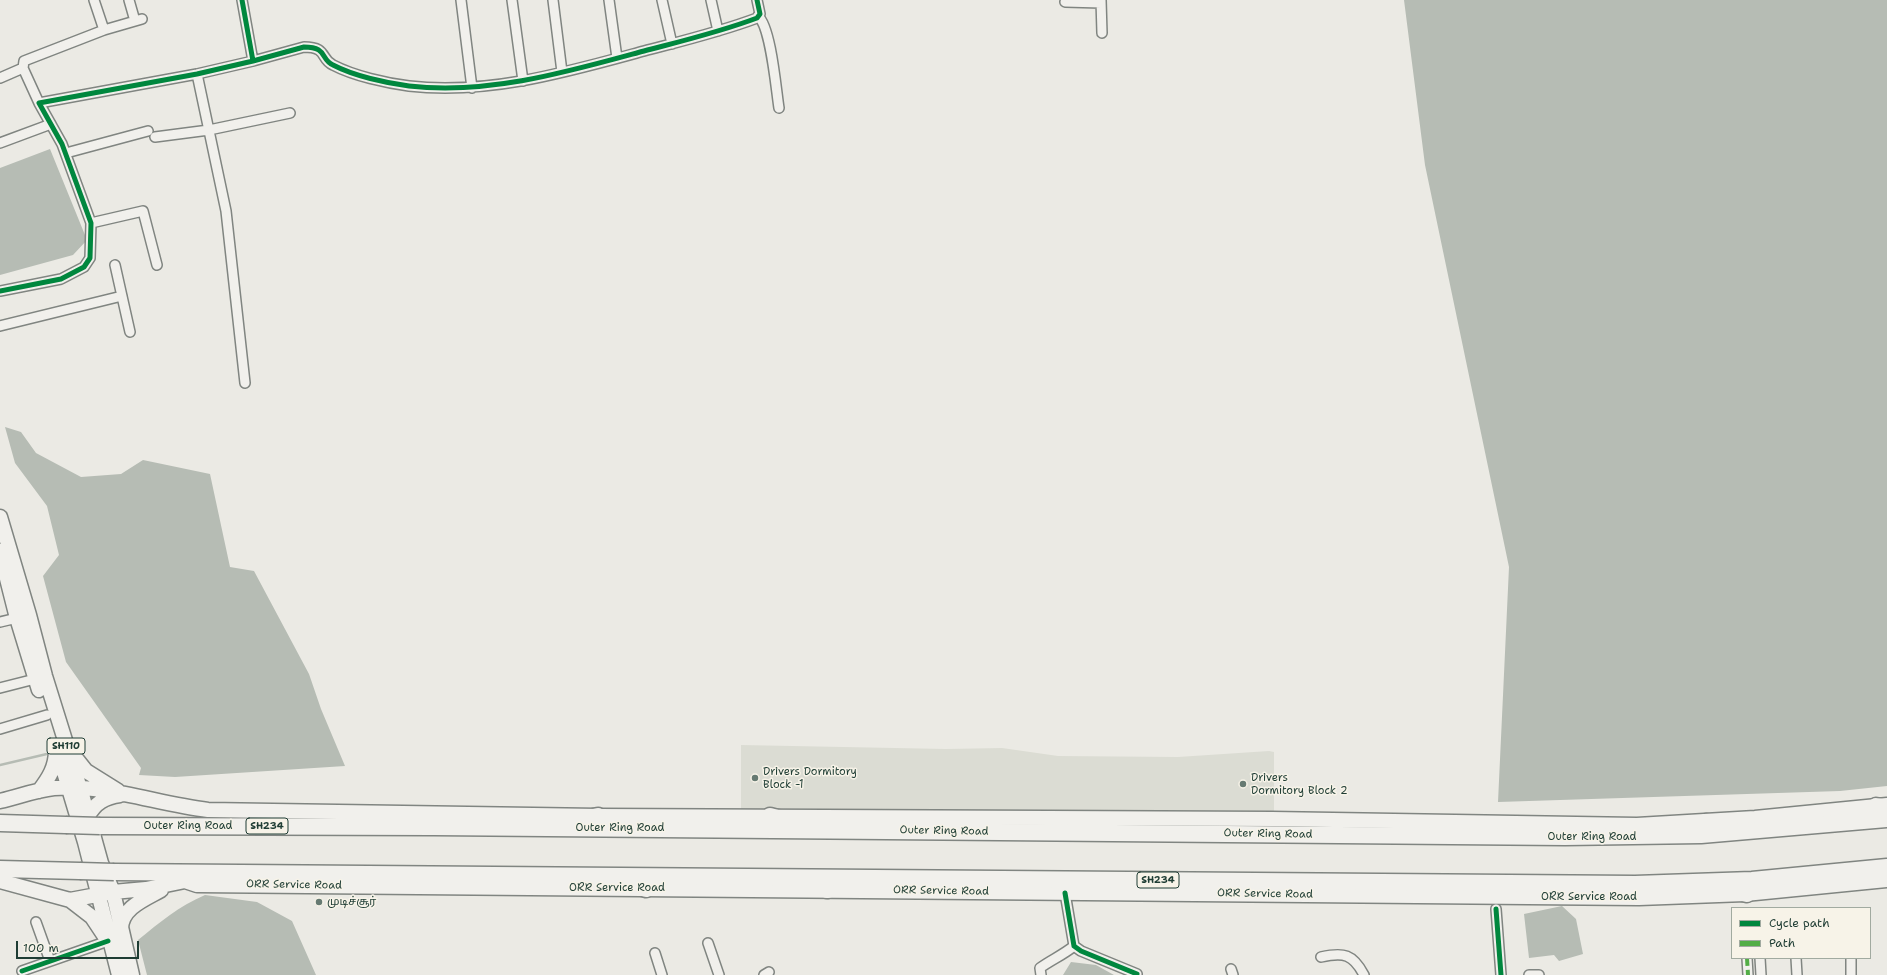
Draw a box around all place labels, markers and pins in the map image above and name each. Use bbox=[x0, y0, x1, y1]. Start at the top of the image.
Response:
place label: Drivers Dormitory Block -1 bbox=[763, 765, 857, 791]
place label: Drivers Dormitory Block 2 bbox=[1251, 771, 1348, 797]
marker: Drivers Dormitory Block -1 bbox=[750, 773, 760, 783]
marker: Drivers Dormitory Block 2 bbox=[1238, 779, 1248, 789]
place label: முடிச்சூர் bbox=[327, 895, 376, 909]
marker: முடிச்சூர் bbox=[314, 897, 324, 907]

